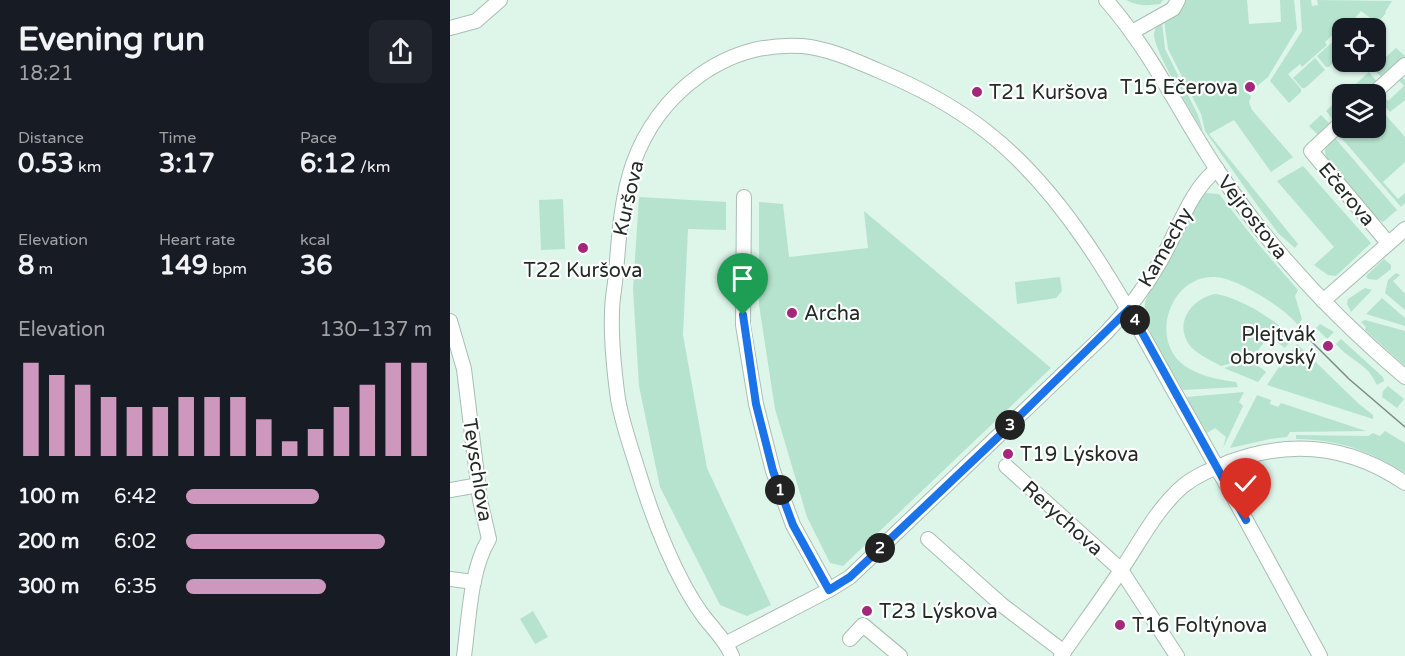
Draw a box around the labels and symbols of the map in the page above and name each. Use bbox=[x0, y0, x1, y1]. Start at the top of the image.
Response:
place label: T15 Ečerova bbox=[1120, 76, 1238, 100]
marker: T15 Ečerova bbox=[1243, 80, 1257, 94]
place label: T21 Kuršova bbox=[989, 81, 1108, 105]
marker: T21 Kuršova bbox=[970, 85, 984, 99]
street label: Kuršova bbox=[609, 158, 649, 238]
street label: Ečerova bbox=[1313, 158, 1380, 231]
street label: Vejrostova bbox=[1212, 171, 1292, 264]
street label: Kamechy bbox=[1134, 203, 1198, 291]
marker: T22 Kuršova bbox=[576, 241, 590, 255]
pin bbox=[717, 253, 768, 315]
place label: T22 Kuršova bbox=[523, 259, 643, 283]
place label: Archa bbox=[804, 302, 860, 326]
pin: 4 bbox=[1120, 305, 1150, 335]
marker: Archa bbox=[785, 306, 799, 320]
place label: Plejtvák obrovský bbox=[1230, 323, 1316, 370]
marker: Plejtvák obrovský bbox=[1321, 339, 1335, 353]
pin: 3 bbox=[995, 410, 1025, 440]
street label: Teyschlova bbox=[457, 417, 497, 523]
place label: T19 Lýskova bbox=[1020, 443, 1139, 467]
marker: T19 Lýskova bbox=[1001, 447, 1015, 461]
pin bbox=[1220, 458, 1271, 520]
pin: 1 bbox=[765, 475, 795, 505]
street label: Rerychova bbox=[1017, 476, 1108, 561]
pin: 2 bbox=[865, 533, 895, 563]
place label: T23 Lýskova bbox=[879, 600, 998, 624]
marker: T23 Lýskova bbox=[860, 604, 874, 618]
place label: T16 Foltýnova bbox=[1132, 614, 1267, 638]
marker: T16 Foltýnova bbox=[1113, 618, 1127, 632]

